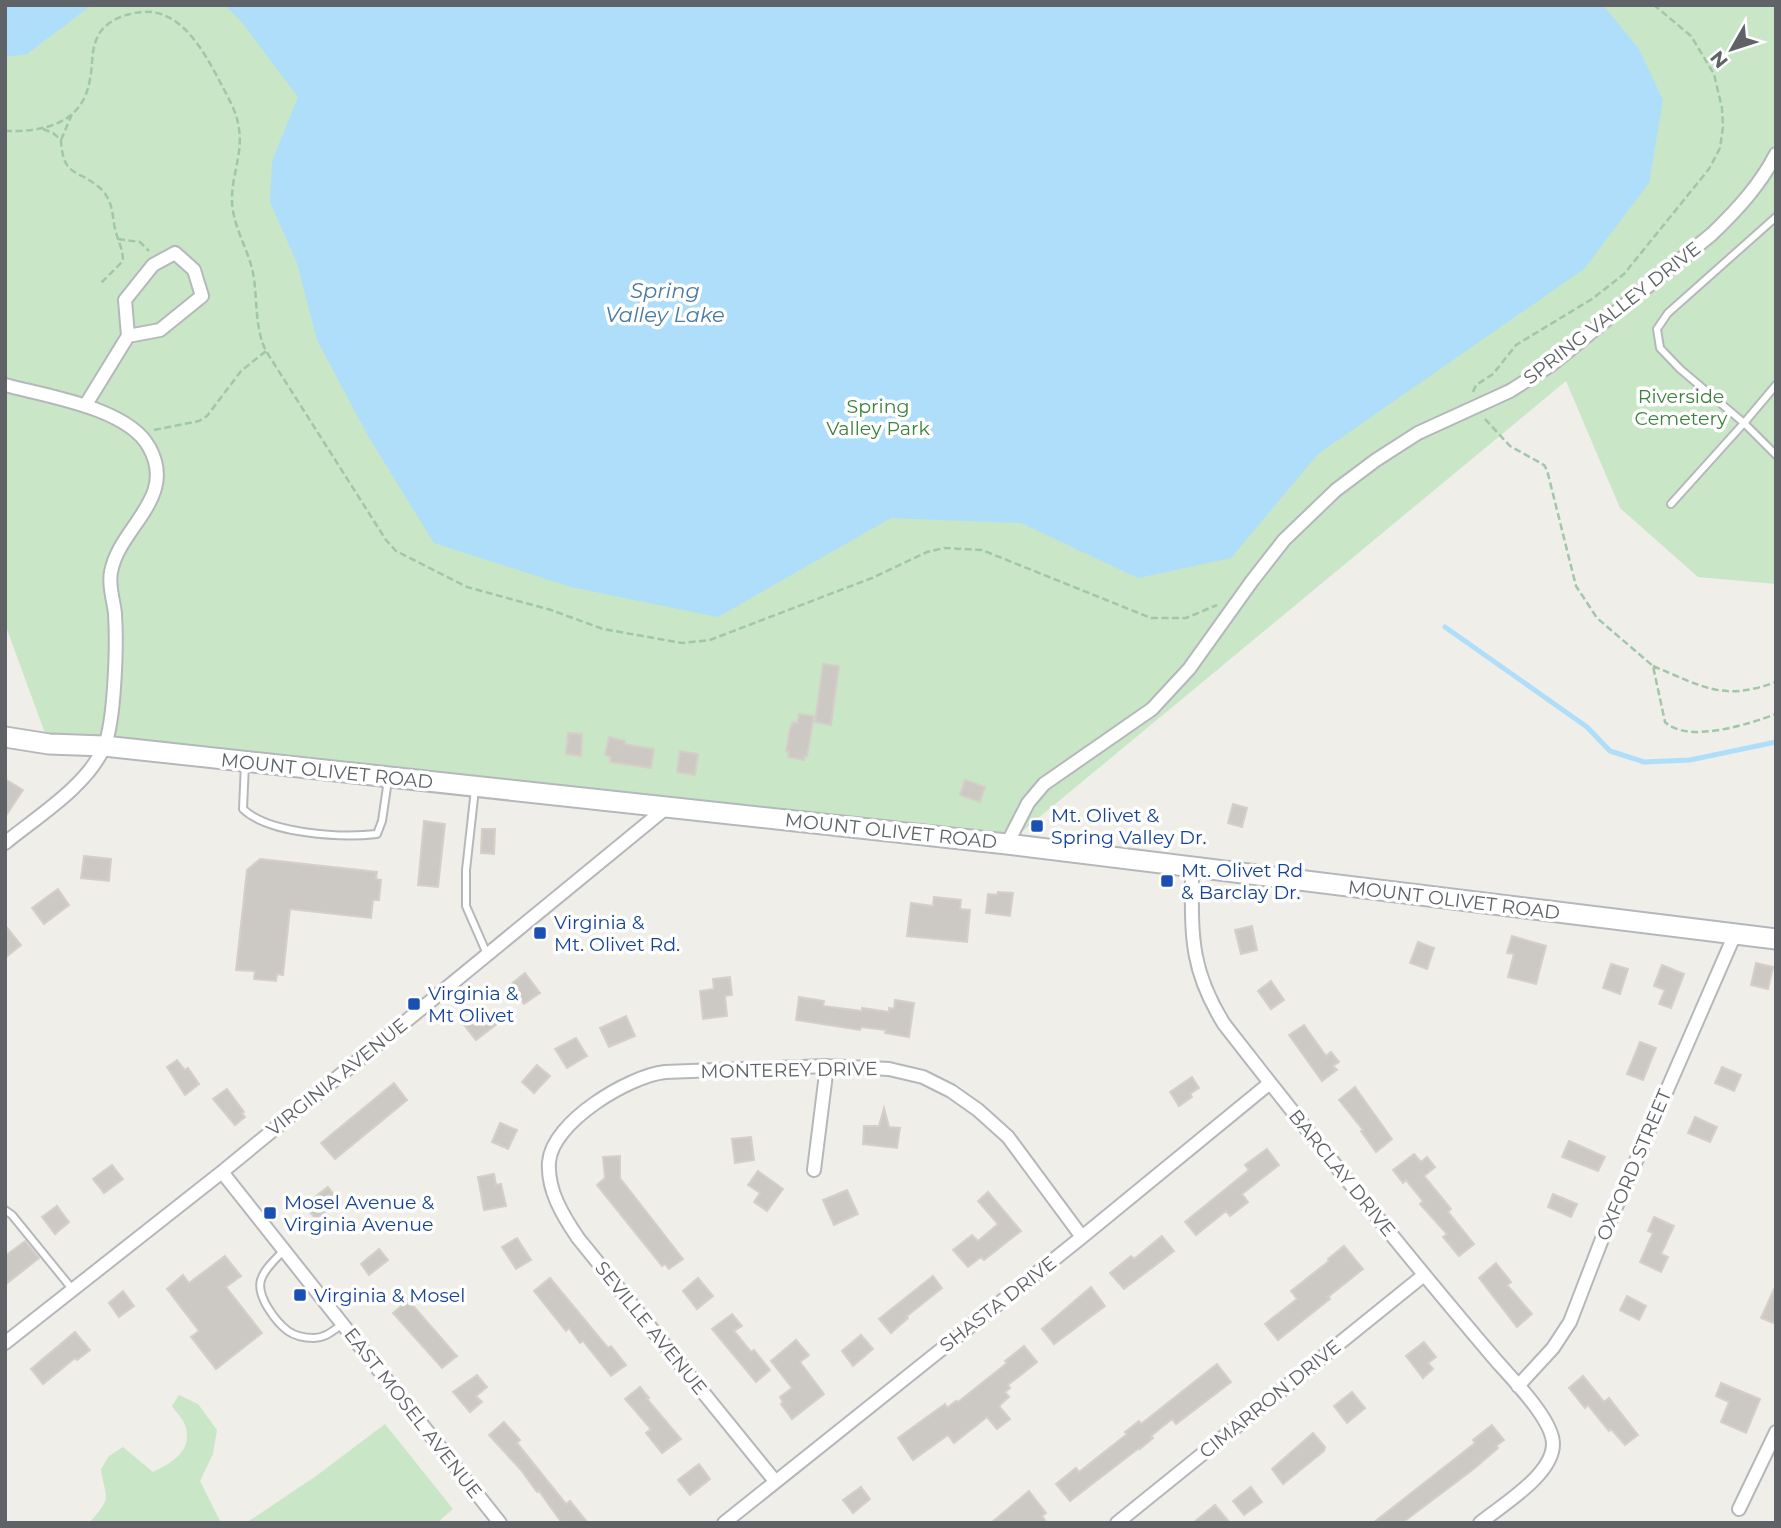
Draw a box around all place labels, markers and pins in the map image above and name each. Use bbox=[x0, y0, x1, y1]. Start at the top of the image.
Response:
place label: Mt. Olivet & Spring Valley Dr. bbox=[1051, 804, 1206, 849]
marker: Mt. Olivet & Spring Valley Dr. bbox=[1029, 818, 1045, 834]
place label: Mt. Olivet Rd & Barclay Dr. bbox=[1181, 859, 1303, 904]
marker: Mt. Olivet Rd & Barclay Dr. bbox=[1159, 873, 1175, 889]
place label: Virginia & Mt. Olivet Rd. bbox=[554, 911, 680, 956]
marker: Virginia & Mt. Olivet Rd. bbox=[532, 925, 548, 941]
place label: Virginia & Mt Olivet bbox=[428, 982, 519, 1027]
marker: Virginia & Mt Olivet bbox=[406, 996, 422, 1012]
place label: Mosel Avenue & Virginia Avenue bbox=[284, 1191, 435, 1236]
marker: Mosel Avenue & Virginia Avenue bbox=[262, 1205, 278, 1221]
place label: Virginia & Mosel bbox=[314, 1284, 465, 1307]
marker: Virginia & Mosel bbox=[292, 1287, 308, 1303]

